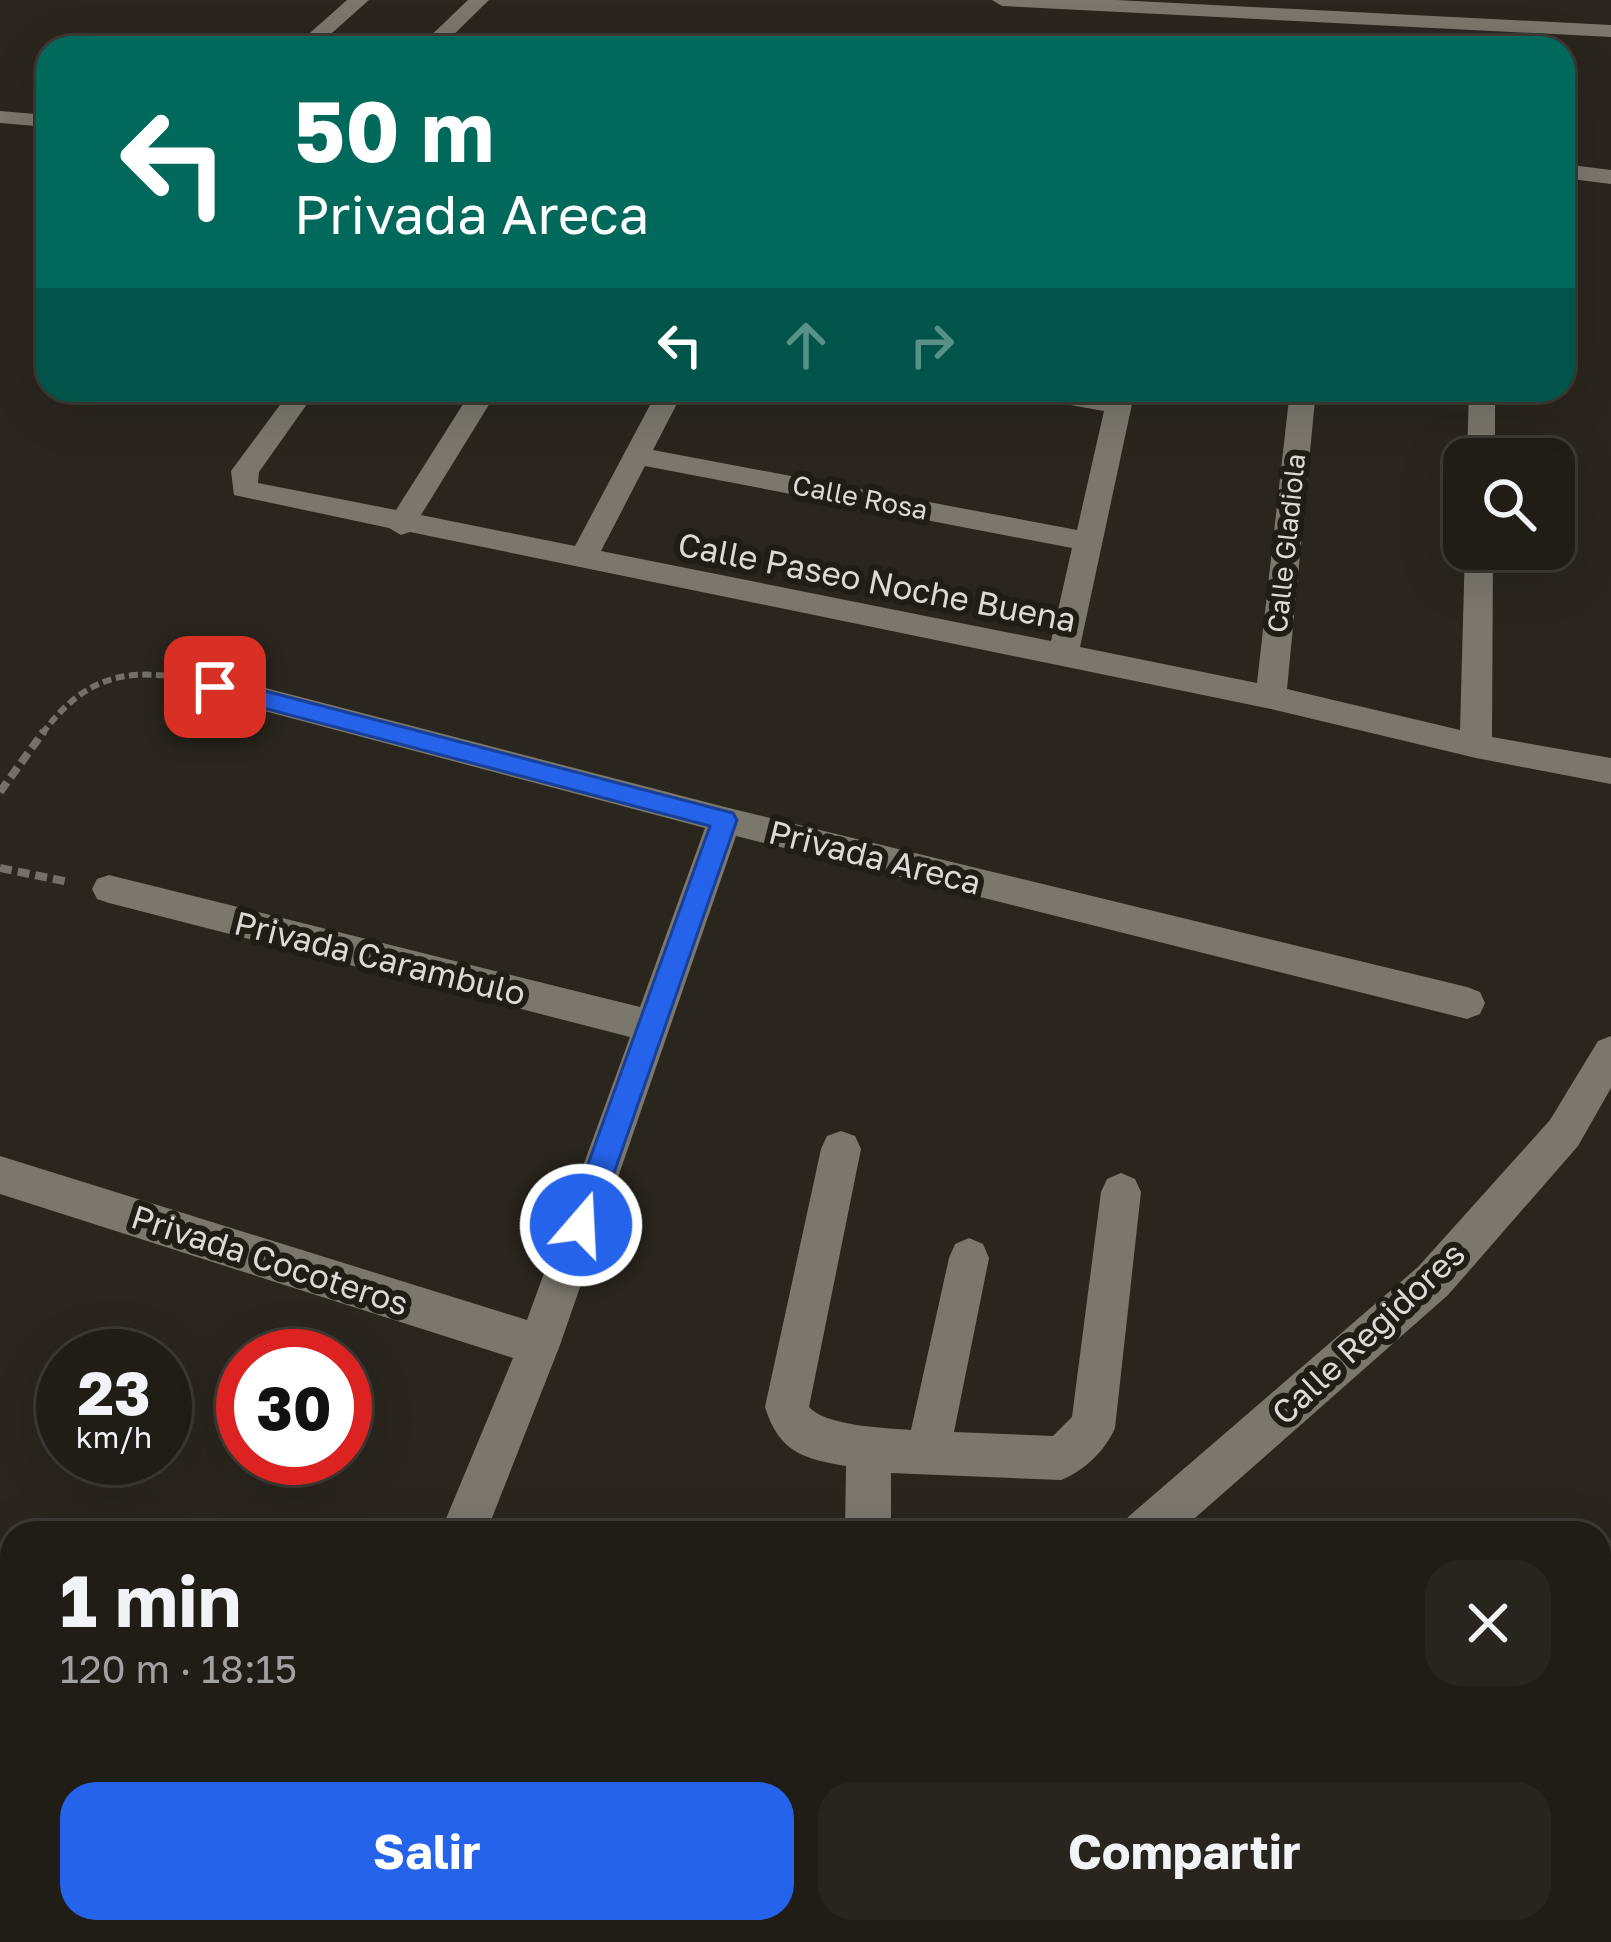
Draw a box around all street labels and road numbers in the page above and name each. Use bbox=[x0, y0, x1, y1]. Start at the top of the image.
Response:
street label: Calle Gladiola bbox=[1261, 452, 1311, 634]
street label: Calle Rosa bbox=[790, 468, 930, 526]
street label: Calle Paseo Noche Buena bbox=[675, 524, 1079, 639]
street label: Privada Areca bbox=[765, 811, 985, 902]
street label: Privada Carambulo bbox=[231, 902, 530, 1013]
street label: Privada Cocoteros bbox=[127, 1196, 414, 1323]
street label: Calle Regidores bbox=[1263, 1233, 1472, 1432]

